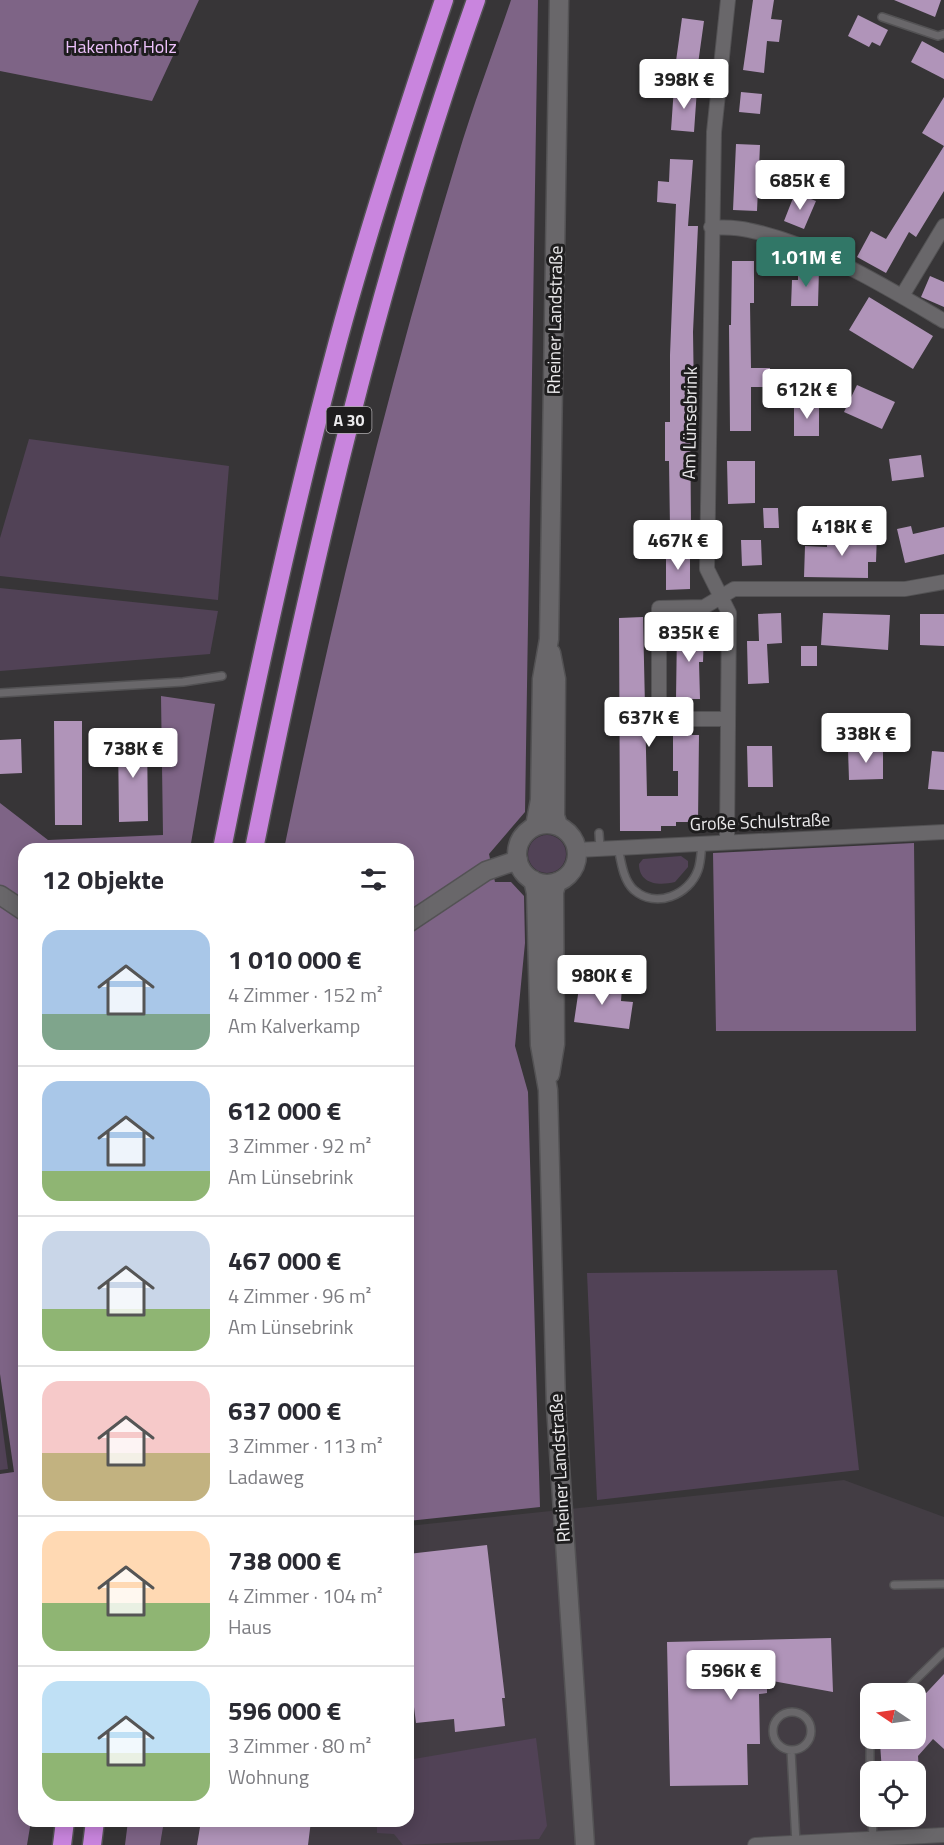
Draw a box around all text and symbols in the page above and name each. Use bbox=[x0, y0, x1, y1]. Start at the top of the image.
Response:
park label: Hakenhof Holz bbox=[65, 33, 177, 60]
pin: 398K € bbox=[635, 59, 733, 110]
text: 398K € bbox=[653, 63, 715, 94]
pin: 685K € bbox=[751, 160, 849, 211]
text: 685K € bbox=[769, 164, 831, 195]
pin: 1.01M € bbox=[751, 237, 861, 288]
text: 1.01M € bbox=[770, 241, 842, 272]
street label: Rheiner Landstraße bbox=[540, 245, 569, 395]
street label: Am Lünsebrink bbox=[675, 366, 704, 480]
pin: 612K € bbox=[758, 369, 856, 420]
text: 612K € bbox=[776, 373, 838, 404]
road number: A 30 bbox=[326, 407, 372, 433]
pin: 418K € bbox=[793, 506, 891, 557]
text: 418K € bbox=[811, 510, 873, 541]
pin: 467K € bbox=[629, 520, 727, 571]
text: 467K € bbox=[647, 524, 709, 555]
pin: 835K € bbox=[640, 612, 738, 663]
text: 835K € bbox=[658, 616, 720, 647]
pin: 637K € bbox=[600, 697, 698, 748]
text: 637K € bbox=[618, 701, 680, 732]
pin: 338K € bbox=[817, 713, 915, 764]
text: 338K € bbox=[835, 717, 897, 748]
pin: 738K € bbox=[84, 728, 182, 779]
text: 738K € bbox=[102, 732, 164, 763]
street label: Große Schulstraße bbox=[689, 806, 831, 837]
text: 12 Objekte bbox=[42, 860, 164, 899]
icon: filters bbox=[357, 863, 390, 896]
text: 1 010 000 € bbox=[228, 940, 362, 979]
icon: home bbox=[90, 954, 162, 1026]
pin: 980K € bbox=[553, 955, 651, 1006]
text: 980K € bbox=[571, 959, 633, 990]
text: 4 Zimmer · 152 m² bbox=[228, 979, 383, 1010]
text: Am Kalverkamp bbox=[228, 1010, 360, 1041]
text: 612 000 € bbox=[228, 1091, 341, 1130]
icon: home bbox=[90, 1105, 162, 1177]
text: 3 Zimmer · 92 m² bbox=[228, 1130, 371, 1161]
text: Am Lünsebrink bbox=[228, 1161, 353, 1192]
text: 467 000 € bbox=[228, 1241, 341, 1280]
icon: home bbox=[90, 1255, 162, 1327]
text: 4 Zimmer · 96 m² bbox=[228, 1280, 371, 1311]
text: Am Lünsebrink bbox=[228, 1311, 353, 1342]
text: 637 000 € bbox=[228, 1391, 341, 1430]
street label: Rheiner Landstraße bbox=[542, 1393, 577, 1543]
icon: home bbox=[90, 1405, 162, 1477]
text: 3 Zimmer · 113 m² bbox=[228, 1430, 383, 1461]
text: Ladaweg bbox=[228, 1461, 304, 1492]
text: 738 000 € bbox=[228, 1541, 341, 1580]
icon: home bbox=[90, 1555, 162, 1627]
text: 4 Zimmer · 104 m² bbox=[228, 1580, 383, 1611]
text: Haus bbox=[228, 1611, 271, 1642]
pin: 596K € bbox=[682, 1650, 780, 1701]
text: 596K € bbox=[700, 1654, 762, 1685]
north arrow bbox=[860, 1683, 926, 1749]
map controls bbox=[860, 1683, 926, 1827]
text: 596 000 € bbox=[228, 1691, 341, 1730]
icon: home bbox=[90, 1705, 162, 1777]
text: 3 Zimmer · 80 m² bbox=[228, 1730, 371, 1761]
text: Wohnung bbox=[228, 1761, 309, 1792]
button: locate bbox=[860, 1761, 926, 1827]

